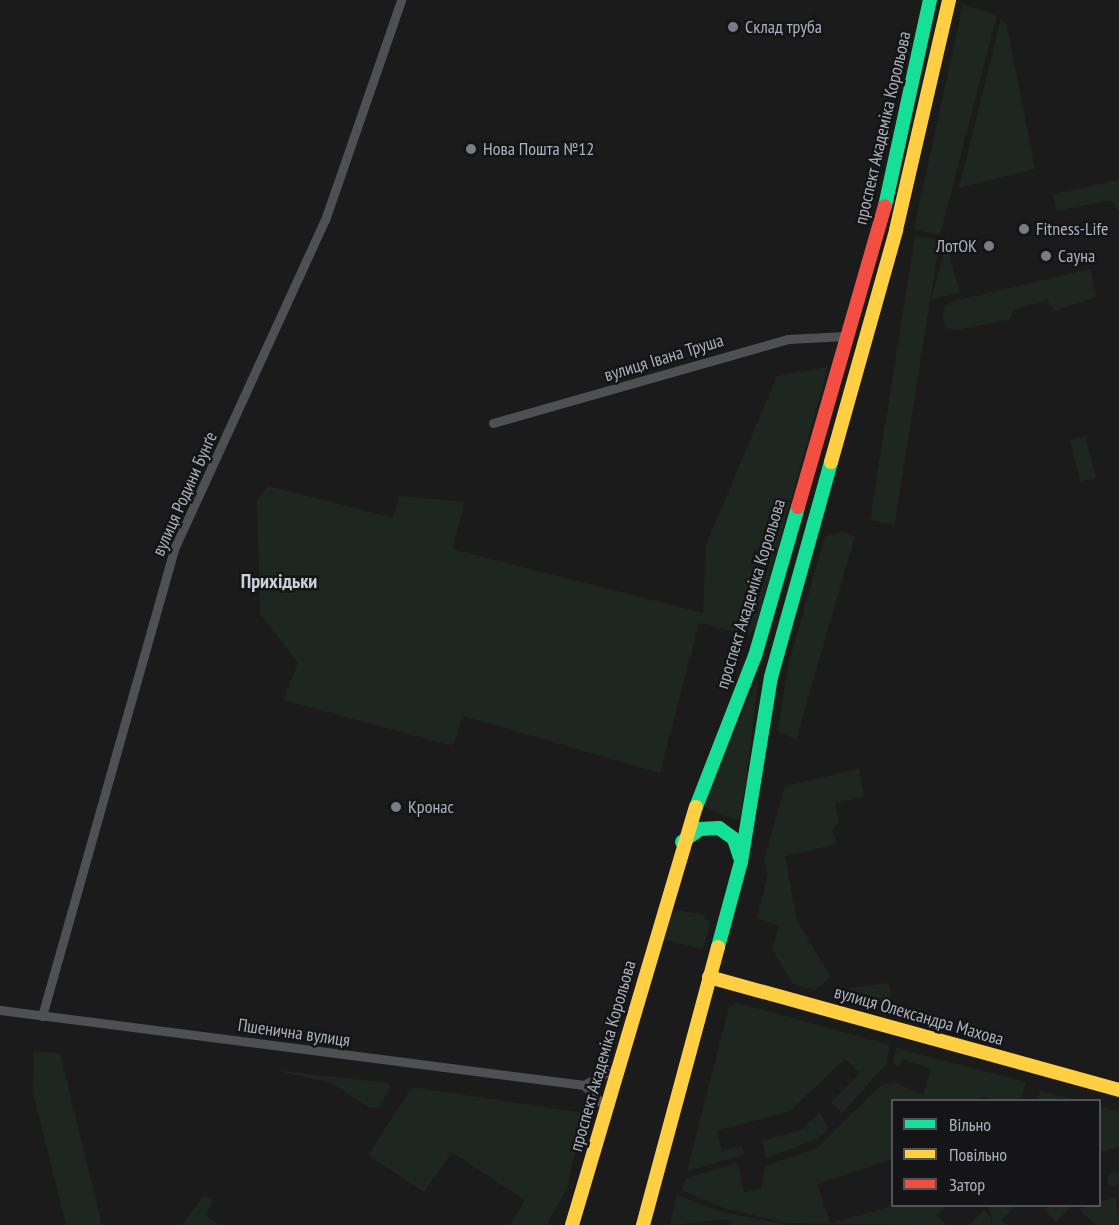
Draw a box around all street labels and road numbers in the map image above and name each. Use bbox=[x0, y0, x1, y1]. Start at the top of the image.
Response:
street label: проспект Академіка Корольова bbox=[850, 29, 916, 227]
street label: вулиця Івана Труша bbox=[602, 330, 726, 386]
street label: вулиця Родини Бунґе bbox=[148, 429, 222, 559]
street label: проспект Академіка Корольова bbox=[712, 496, 790, 692]
street label: проспект Академіка Корольова bbox=[565, 958, 641, 1154]
street label: вулиця Олександра Махова bbox=[832, 982, 1006, 1050]
street label: Пшенична вулиця bbox=[236, 1014, 352, 1052]

